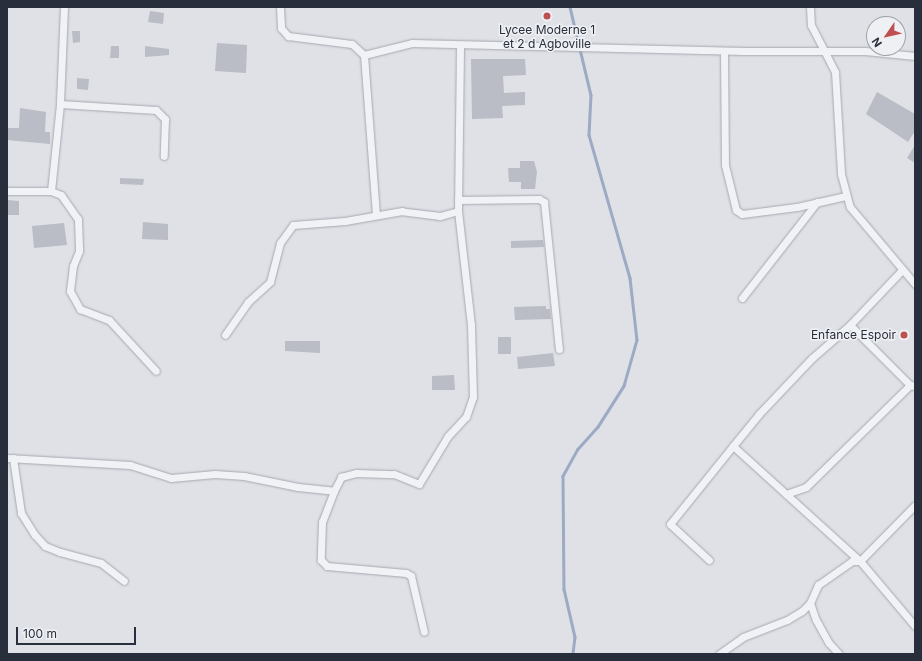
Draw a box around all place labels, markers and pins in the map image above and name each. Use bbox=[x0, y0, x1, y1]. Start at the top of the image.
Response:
marker: Lycee Moderne 1 et 2 d Agboville bbox=[542, 11, 552, 21]
place label: Lycee Moderne 1 et 2 d Agboville bbox=[499, 23, 595, 51]
place label: Enfance Espoir bbox=[811, 328, 896, 342]
marker: Enfance Espoir bbox=[899, 330, 909, 340]

